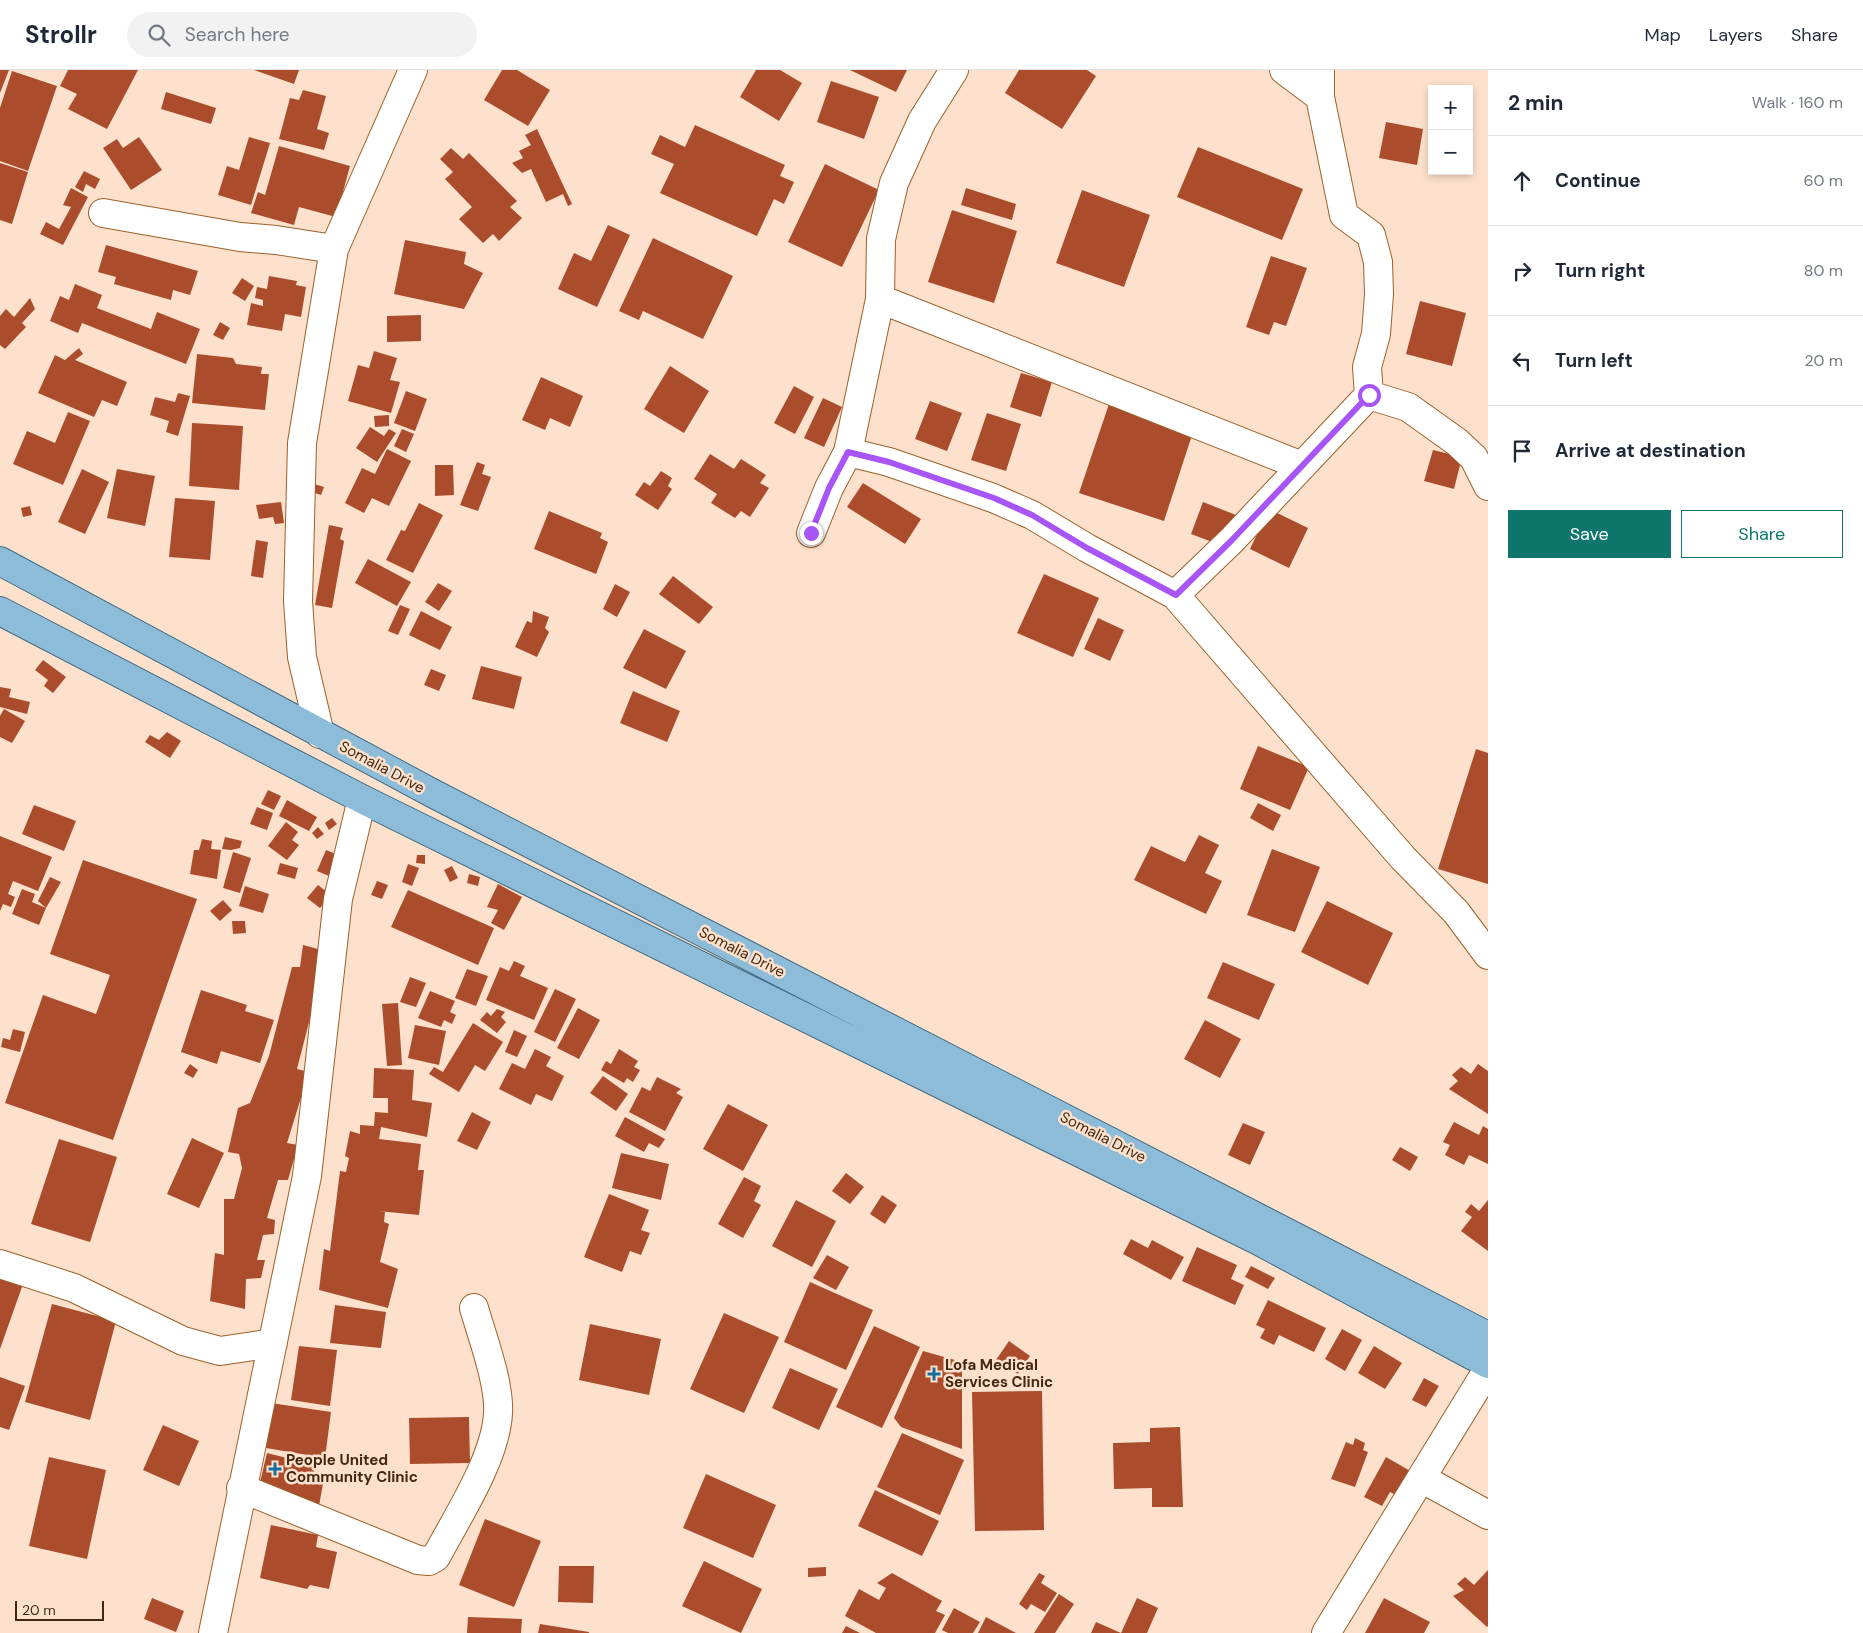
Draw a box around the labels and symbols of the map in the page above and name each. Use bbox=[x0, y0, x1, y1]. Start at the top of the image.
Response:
route start bbox=[1358, 384, 1381, 407]
route end bbox=[800, 522, 823, 545]
street label: Somalia Drive bbox=[336, 736, 428, 798]
street label: Somalia Drive bbox=[696, 922, 788, 982]
street label: Somalia Drive bbox=[1057, 1107, 1149, 1167]
place label: Lofa Medical Services Clinic bbox=[945, 1355, 1053, 1392]
marker: Lofa Medical Services Clinic bbox=[927, 1367, 941, 1381]
place label: People United Community Clinic bbox=[286, 1450, 418, 1487]
marker: People United Community Clinic bbox=[268, 1462, 282, 1476]
scale bar bbox=[15, 1598, 104, 1621]

